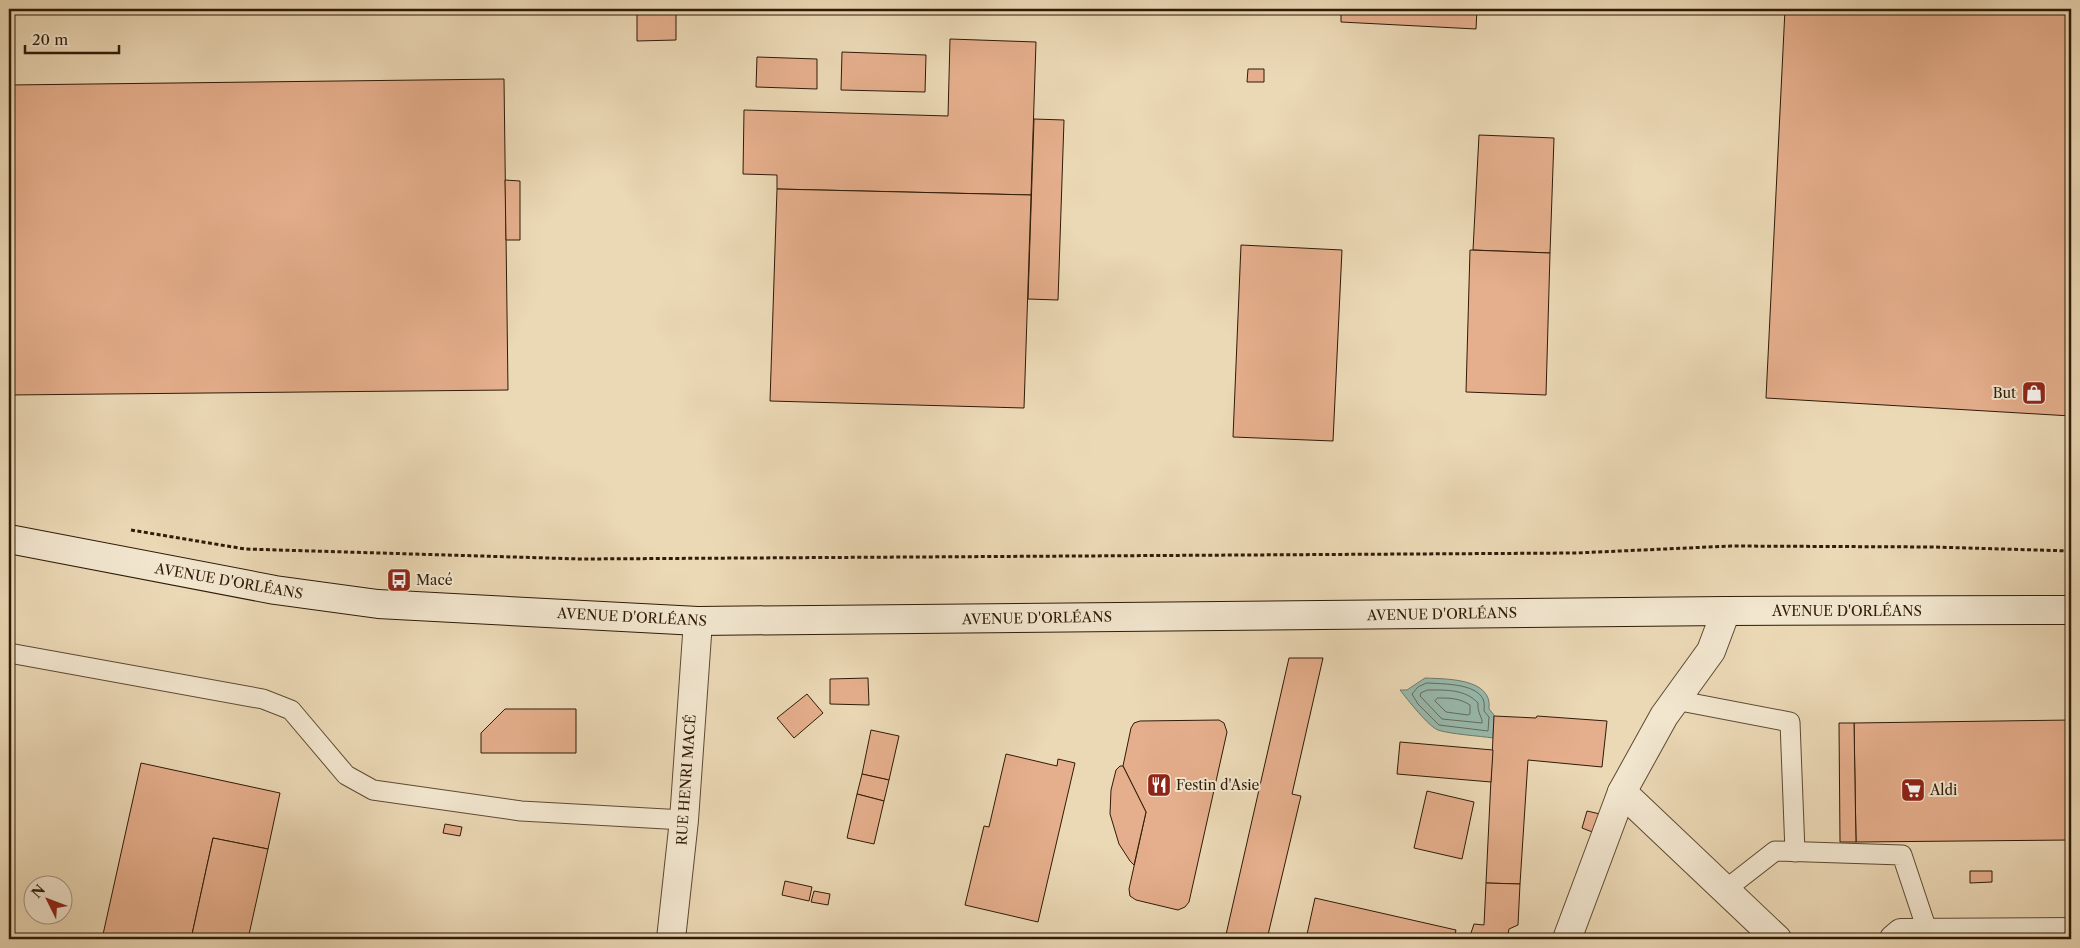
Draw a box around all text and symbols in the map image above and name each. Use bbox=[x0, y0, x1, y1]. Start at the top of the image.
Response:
scale bar bbox=[25, 22, 119, 54]
text: 20 m bbox=[32, 30, 68, 49]
shop icon: But bbox=[2021, 380, 2047, 406]
place label: But bbox=[1993, 384, 2016, 402]
street label: AVENUE D'ORLÉANS bbox=[153, 559, 304, 603]
bus stop icon: Macé bbox=[386, 567, 412, 593]
place label: Macé bbox=[416, 571, 453, 589]
street label: AVENUE D'ORLÉANS bbox=[1771, 602, 1922, 620]
street label: AVENUE D'ORLÉANS bbox=[556, 604, 707, 630]
street label: AVENUE D'ORLÉANS bbox=[1366, 604, 1517, 624]
street label: AVENUE D'ORLÉANS bbox=[961, 608, 1112, 628]
street label: RUE HENRI MACÉ bbox=[672, 714, 700, 846]
restaurant icon: Festin d'Asie bbox=[1146, 772, 1172, 798]
place label: Festin d'Asie bbox=[1176, 776, 1260, 794]
supermarket icon: Aldi bbox=[1900, 777, 1926, 803]
place label: Aldi bbox=[1929, 781, 1957, 799]
north arrow bbox=[22, 876, 72, 926]
text: N bbox=[28, 881, 49, 902]

